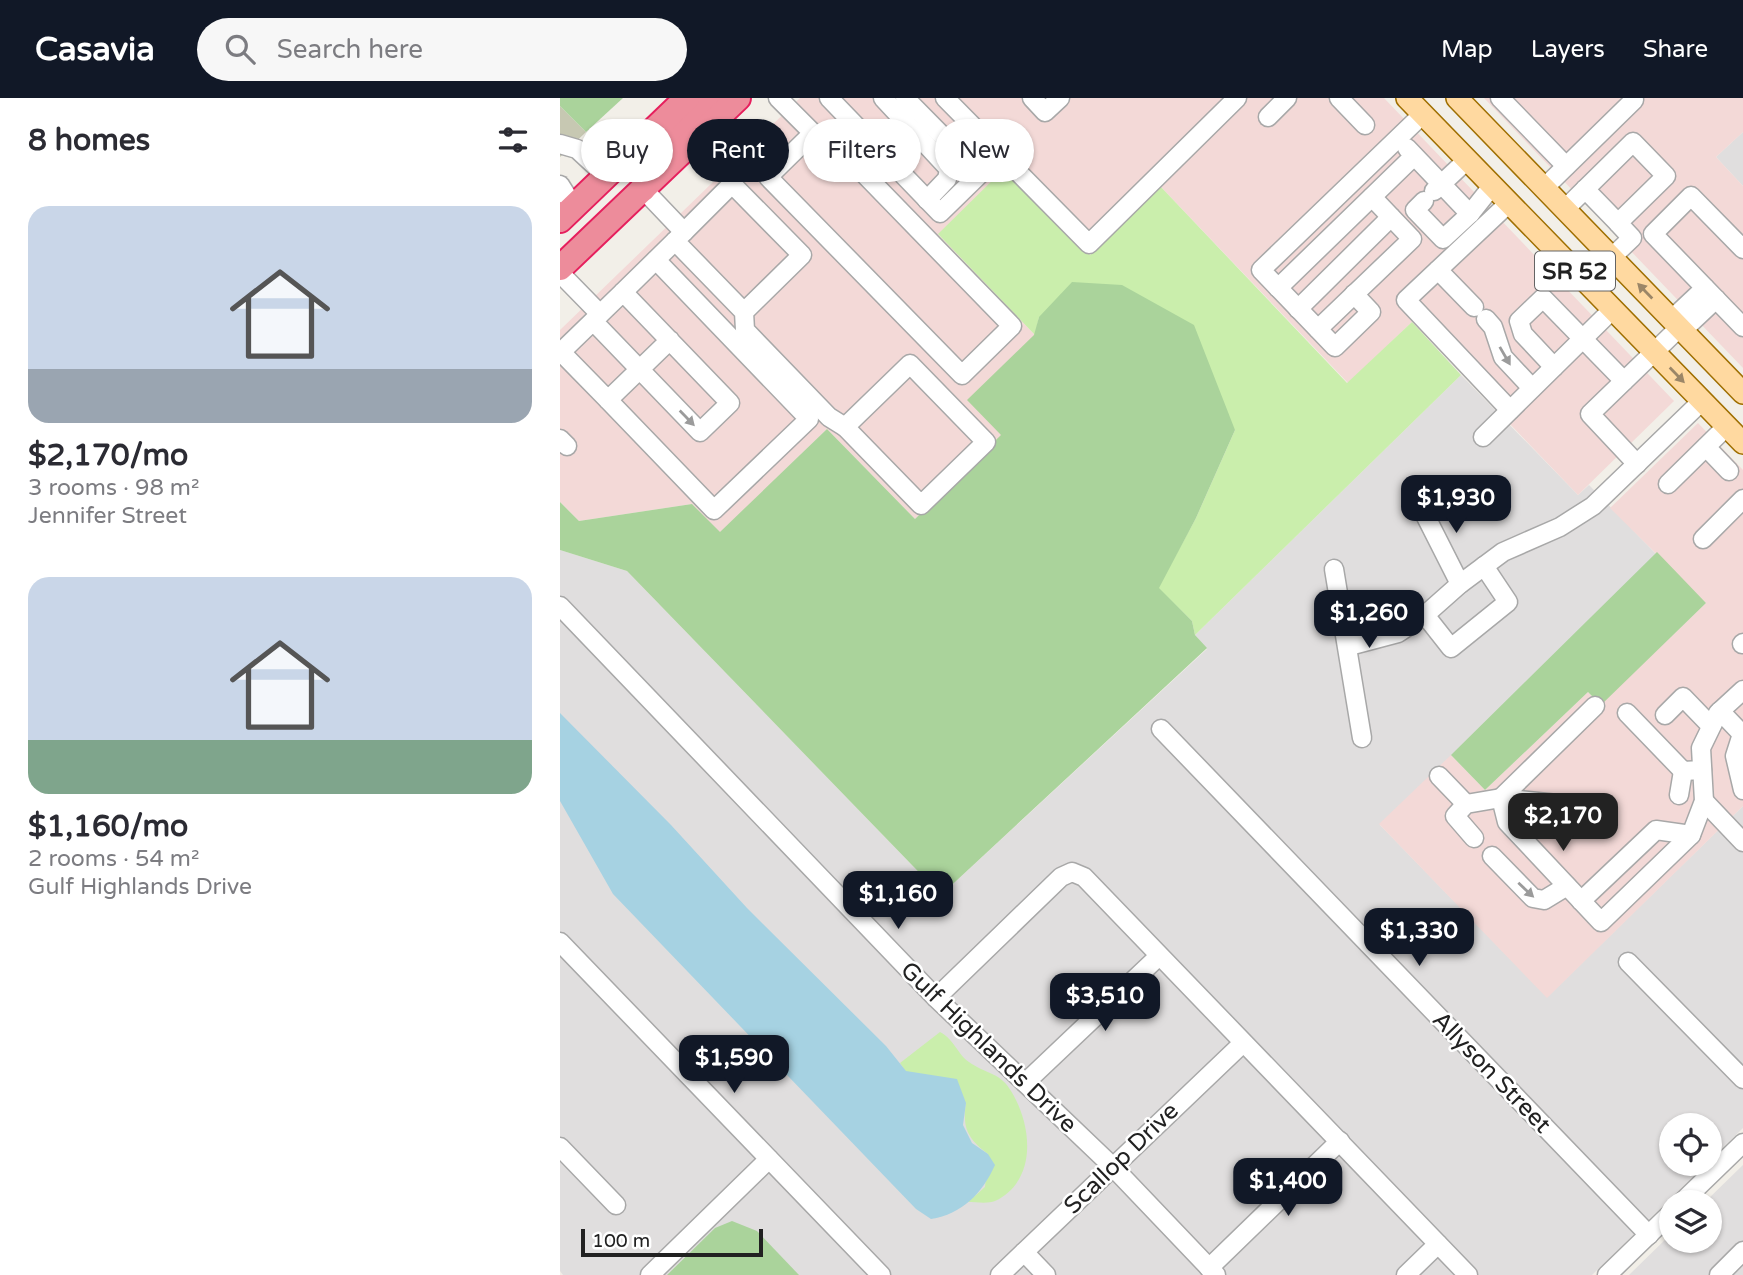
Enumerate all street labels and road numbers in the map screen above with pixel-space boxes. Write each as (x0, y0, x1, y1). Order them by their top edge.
road number: SR 52 (1535, 252, 1615, 290)
street label: Gulf Highlands Drive (894, 956, 1083, 1139)
street label: Allyson Street (1426, 1005, 1557, 1139)
street label: Scallop Drive (1058, 1096, 1185, 1220)

